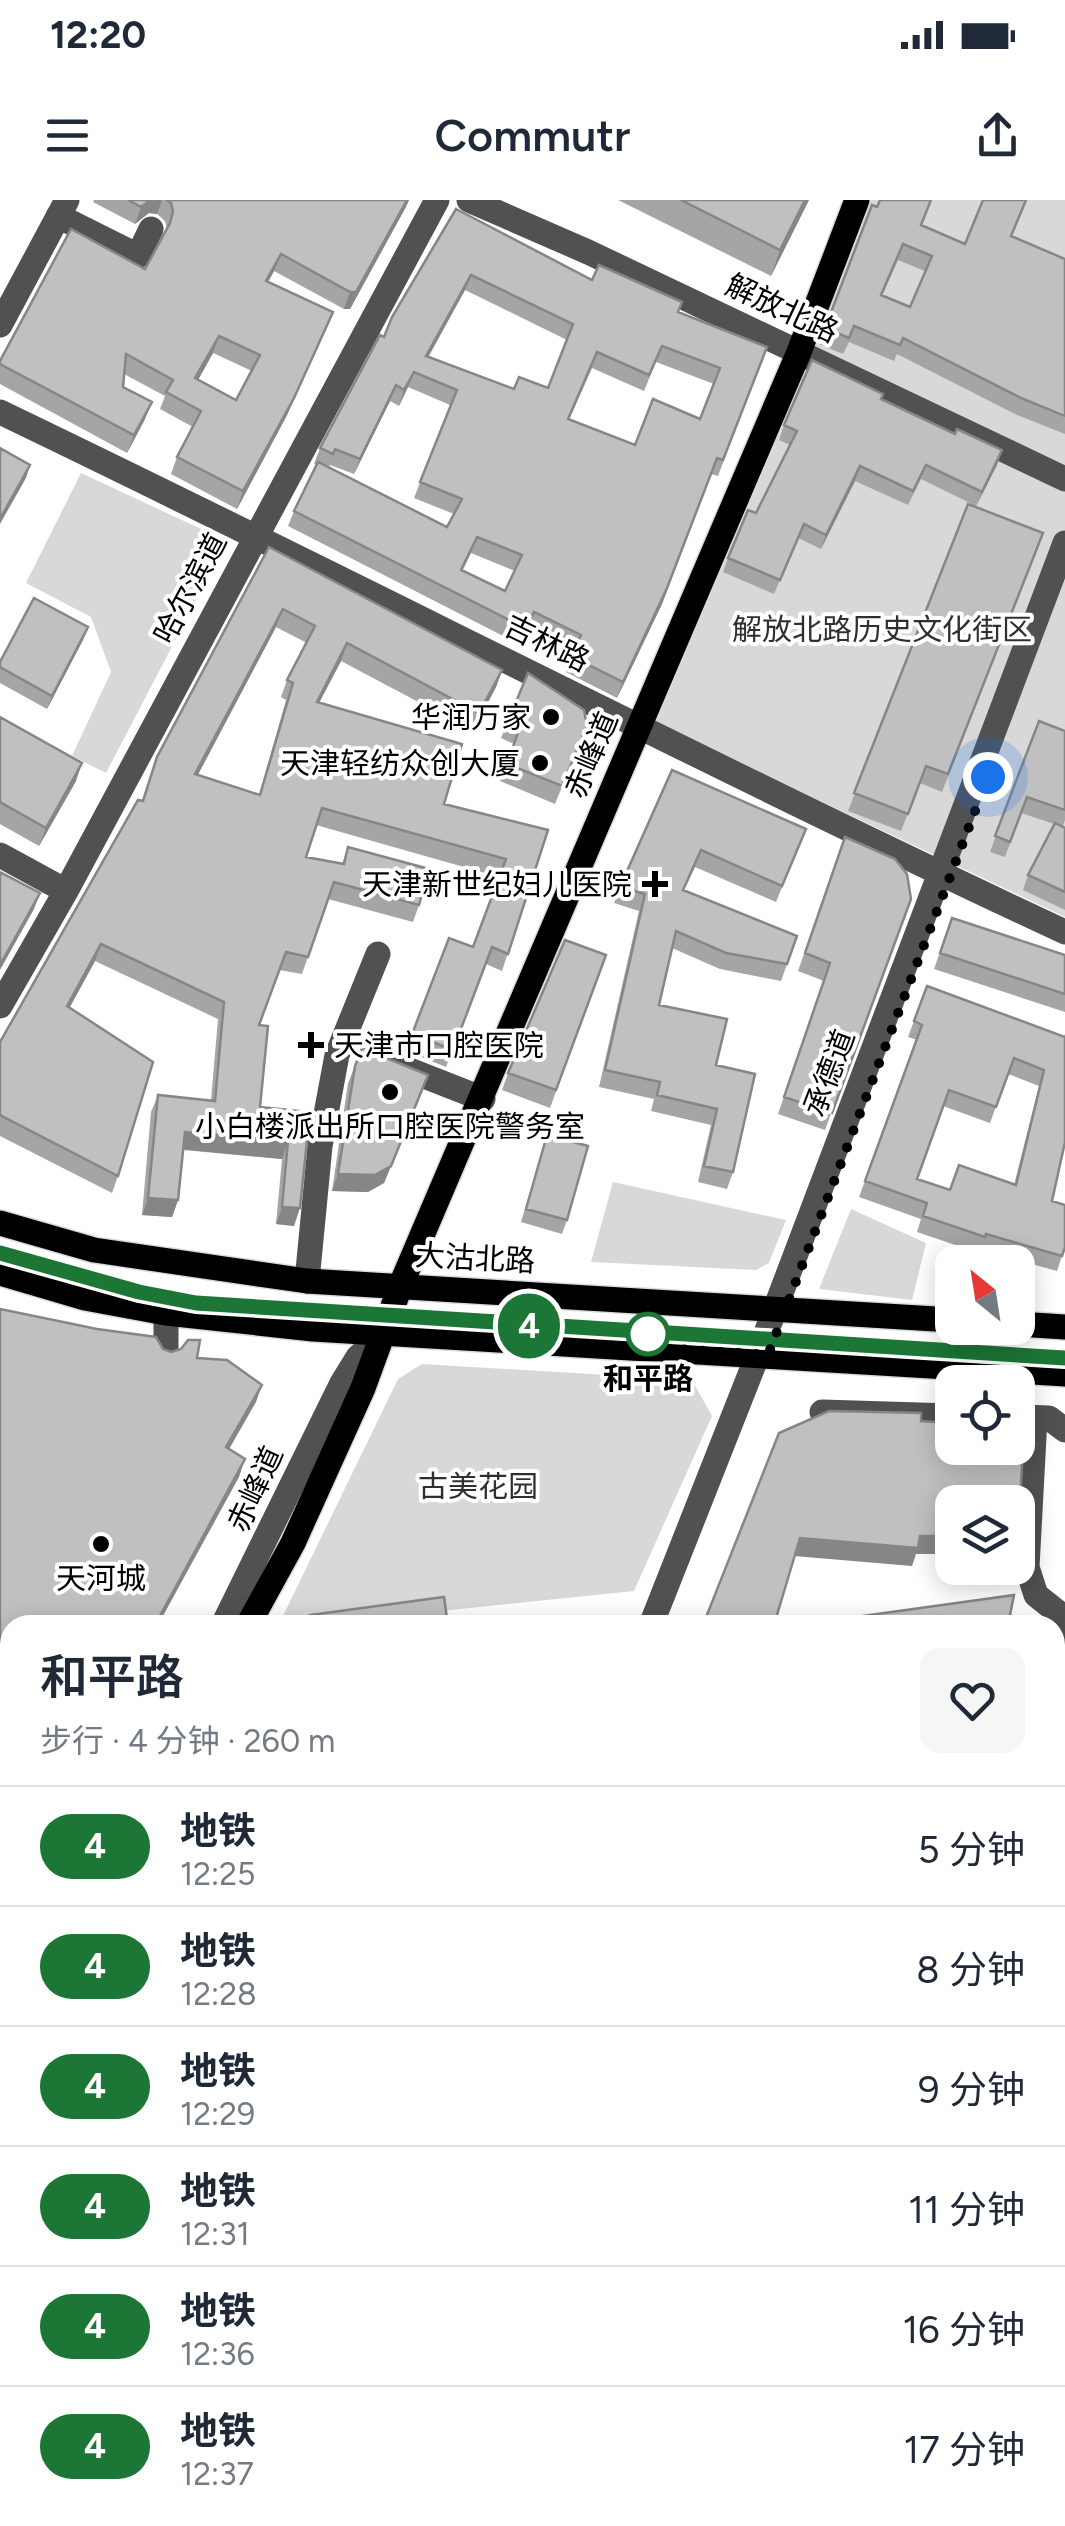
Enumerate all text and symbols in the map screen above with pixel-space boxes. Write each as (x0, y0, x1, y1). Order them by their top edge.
text: 12:20 (50, 12, 146, 58)
icon: menu (40, 108, 95, 163)
text: Commutr (435, 108, 630, 162)
icon: share (970, 108, 1025, 163)
street label: 解放北路 (720, 266, 844, 350)
street label: 哈尔滨道 (145, 526, 235, 650)
street label: 吉林路 (498, 607, 596, 679)
park label: 解放北路历史文化街区 (732, 611, 1032, 648)
place label: 华润万家 (411, 699, 531, 736)
marker: 华润万家 (540, 706, 562, 728)
street label: 赤峰道 (556, 706, 626, 804)
place label: 天津轻纺众创大厦 (280, 745, 520, 782)
marker: 天津轻纺众创大厦 (529, 752, 551, 774)
your location (963, 752, 1013, 802)
place label: 天津新世纪妇儿医院 (362, 866, 632, 903)
marker: 天津新世纪妇儿医院 (642, 871, 668, 897)
street label: 承德道 (796, 1024, 862, 1122)
place label: 天津市口腔医院 (334, 1027, 544, 1064)
marker: 天津市口腔医院 (298, 1032, 324, 1058)
marker: 小白楼派出所口腔医院警务室 (379, 1081, 401, 1103)
place label: 小白楼派出所口腔医院警务室 (195, 1108, 585, 1145)
street label: 大沽北路 (414, 1236, 536, 1280)
north arrow (935, 1245, 1035, 1345)
map controls (935, 1245, 1035, 1585)
line badge: 4 (496, 1294, 562, 1358)
text: 4 (518, 1305, 540, 1347)
marker: 和平路 (627, 1313, 669, 1355)
place label: 和平路 (603, 1360, 693, 1397)
button: locate (935, 1365, 1035, 1465)
street label: 赤峰道 (219, 1440, 291, 1538)
park label: 古美花园 (418, 1468, 538, 1505)
button: layers (935, 1485, 1035, 1585)
marker: 天河城 (90, 1533, 112, 1555)
place label: 天河城 (56, 1560, 146, 1597)
text: 和平路 (40, 1648, 184, 1706)
button: heart (920, 1648, 1025, 1753)
text: 步行 · 4 分钟 · 260 m (40, 1722, 335, 1760)
text: 地铁 (180, 1808, 256, 1854)
text: 4 (84, 1825, 106, 1867)
text: 5 分钟 (918, 1827, 1025, 1873)
text: 12:25 (180, 1855, 256, 1893)
text: 地铁 (180, 1928, 256, 1974)
text: 4 (84, 1945, 106, 1987)
text: 8 分钟 (916, 1947, 1025, 1993)
text: 12:28 (180, 1975, 257, 2013)
text: 地铁 (180, 2048, 256, 2094)
text: 4 (84, 2065, 106, 2107)
text: 9 分钟 (918, 2067, 1025, 2113)
text: 12:29 (180, 2095, 255, 2133)
text: 地铁 (180, 2168, 256, 2214)
text: 4 (84, 2185, 106, 2227)
text: 11 分钟 (908, 2187, 1025, 2233)
text: 12:31 (180, 2215, 250, 2253)
text: 地铁 (180, 2288, 256, 2334)
text: 4 (84, 2305, 106, 2347)
text: 16 分钟 (902, 2307, 1025, 2353)
text: 12:36 (180, 2335, 255, 2373)
text: 地铁 (180, 2408, 256, 2454)
text: 4 (84, 2425, 106, 2467)
text: 17 分钟 (904, 2427, 1025, 2473)
text: 12:37 (180, 2455, 254, 2493)

